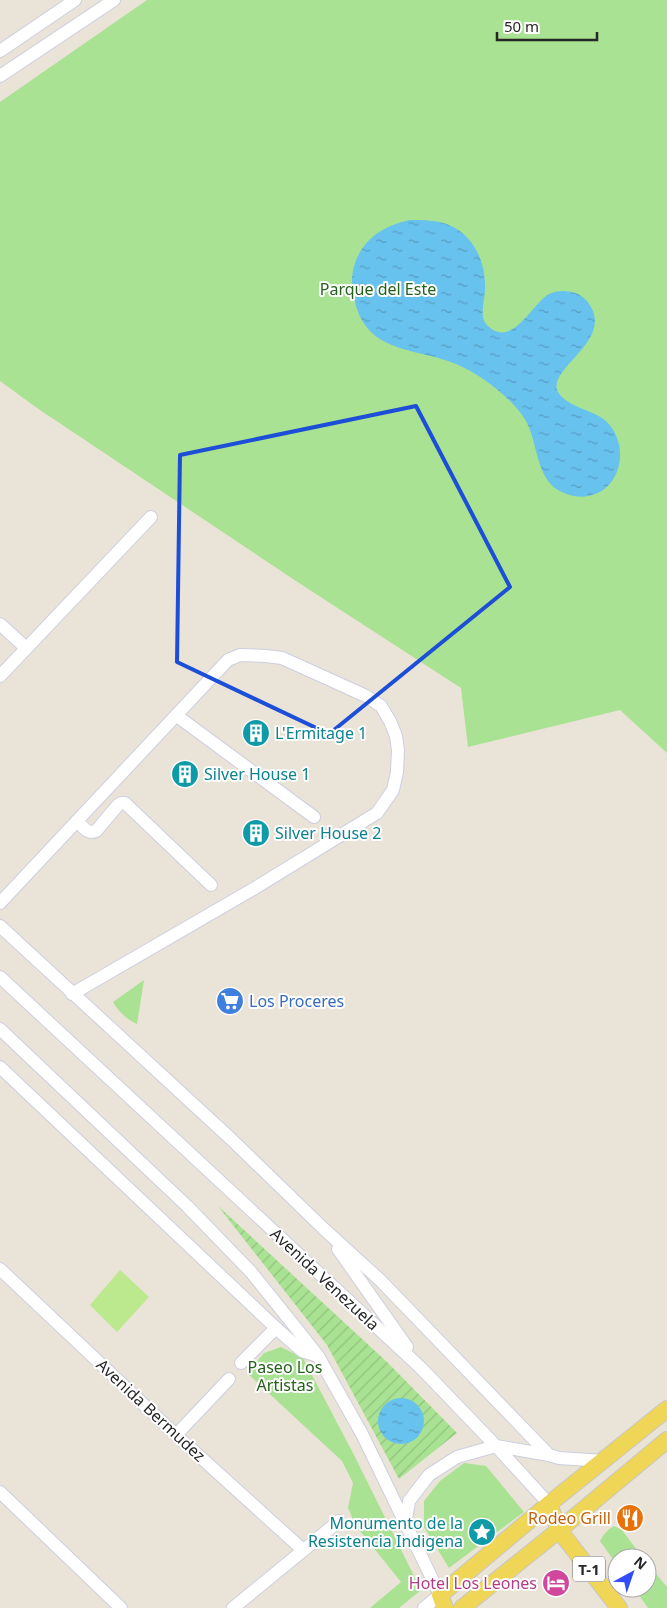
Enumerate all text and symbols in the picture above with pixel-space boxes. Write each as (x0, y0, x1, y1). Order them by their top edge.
scale bar (497, 10, 597, 42)
text: 50 m (504, 16, 539, 36)
park label: Parque del Este (320, 278, 436, 300)
building icon: L'Ermitage 1 (241, 718, 271, 748)
place label: L'Ermitage 1 (275, 722, 367, 744)
building icon: Silver House 1 (170, 759, 200, 789)
place label: Silver House 1 (204, 763, 310, 785)
building icon: Silver House 2 (241, 818, 271, 848)
place label: Silver House 2 (275, 822, 381, 844)
supermarket icon: Los Proceres (215, 986, 245, 1016)
place label: Los Proceres (249, 990, 344, 1012)
street label: Avenida Venezuela (266, 1223, 384, 1335)
street label: Avenida Bermudez (92, 1354, 210, 1466)
park label: Paseo Los Artistas (248, 1356, 322, 1396)
restaurant icon: Rodeo Grill (615, 1503, 645, 1533)
place label: Rodeo Grill (528, 1507, 611, 1529)
place label: Monumento de la Resistencia Indigena (308, 1512, 463, 1552)
place icon: Monumento de la Resistencia Indigena (467, 1517, 497, 1547)
north arrow (607, 1548, 657, 1598)
text: N (630, 1552, 651, 1574)
road number: T-1 (573, 1556, 605, 1582)
hotel icon: Hotel Los Leones (541, 1568, 571, 1598)
place label: Hotel Los Leones (409, 1572, 537, 1594)

